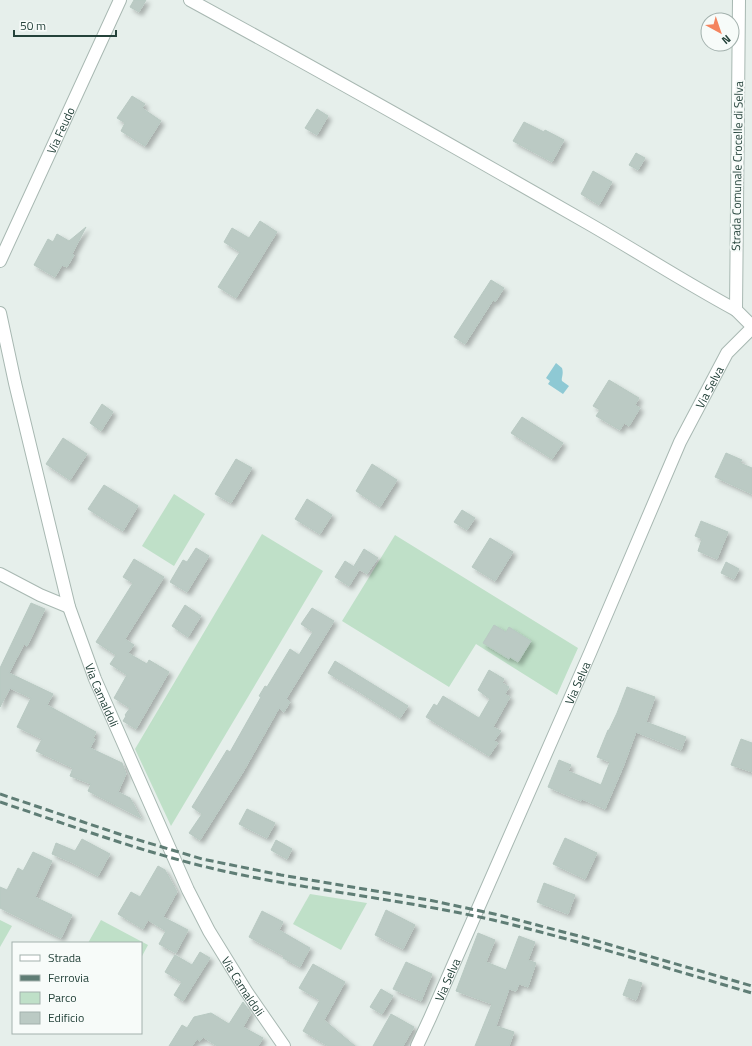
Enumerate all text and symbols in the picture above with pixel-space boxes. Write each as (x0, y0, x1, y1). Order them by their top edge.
scale bar (14, 12, 116, 38)
north arrow (700, 12, 740, 52)
text: 50 m (20, 16, 46, 35)
text: N (718, 31, 734, 48)
street label: Strada Comunale Crocelle di Selva (726, 81, 748, 251)
street label: Via Feudo (41, 104, 79, 157)
street label: Via Selva (690, 363, 728, 411)
street label: Via Selva (559, 658, 595, 707)
street label: Via Camaldoli (80, 660, 124, 730)
legend (12, 942, 142, 1034)
text: Strada (48, 948, 81, 967)
street label: Via Camaldoli (217, 952, 270, 1020)
street label: Via Selva (429, 955, 465, 1004)
text: Ferrovia (48, 968, 89, 987)
text: Parco (48, 988, 77, 1007)
text: Edificio (48, 1008, 84, 1027)

